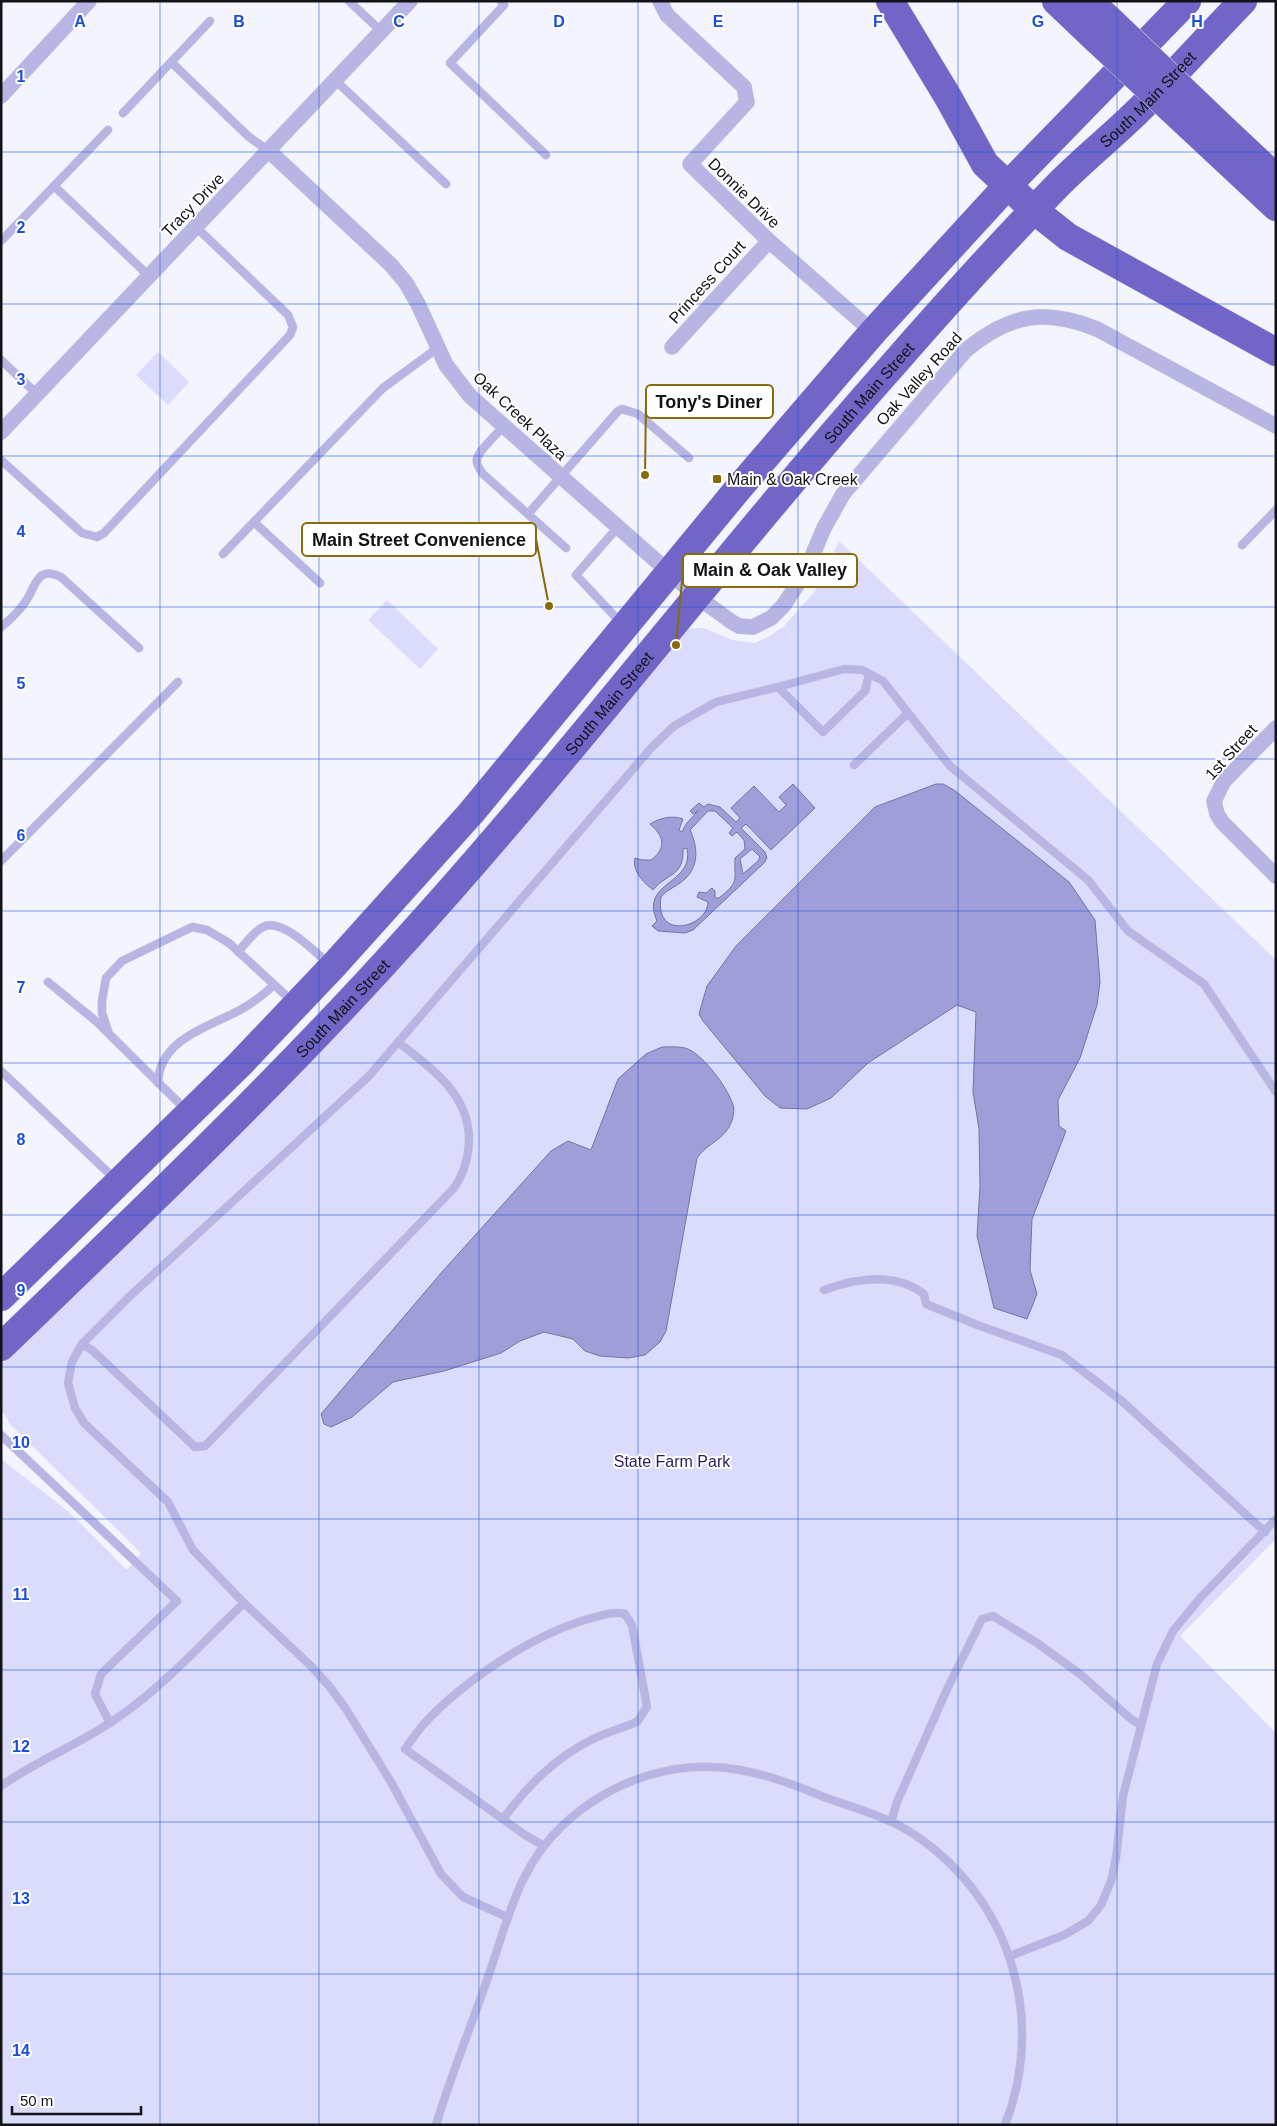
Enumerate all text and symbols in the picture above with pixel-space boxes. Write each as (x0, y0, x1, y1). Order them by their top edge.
text: A (74, 13, 86, 30)
text: B (233, 13, 245, 30)
text: C (393, 13, 405, 30)
text: D (553, 13, 565, 30)
text: E (713, 13, 724, 30)
text: F (873, 13, 883, 30)
text: G (1032, 13, 1044, 30)
text: H (1191, 13, 1203, 30)
street label: South Main Street (1096, 48, 1199, 151)
text: 1 (17, 68, 26, 85)
street label: Donnie Drive (705, 155, 783, 231)
street label: Tracy Drive (159, 170, 227, 240)
text: 2 (17, 219, 26, 236)
street label: Princess Court (666, 237, 749, 327)
street label: Oak Valley Road (873, 329, 965, 429)
street label: South Main Street (820, 339, 918, 447)
street label: Oak Creek Plaza (470, 369, 570, 464)
text: 3 (17, 371, 26, 388)
callout: Tony's Diner (646, 385, 773, 418)
text: Tony's Diner (656, 392, 762, 412)
place label: Main & Oak Creek (727, 471, 859, 488)
marker: Main & Oak Creek (711, 473, 723, 485)
text: 4 (17, 523, 26, 540)
callout: Main Street Convenience (302, 523, 536, 556)
text: Main Street Convenience (312, 530, 526, 550)
callout: Main & Oak Valley (683, 554, 857, 587)
text: Main & Oak Valley (693, 560, 847, 580)
street label: South Main Street (561, 648, 656, 758)
text: 5 (17, 675, 26, 692)
street label: 1st Street (1202, 720, 1261, 783)
text: 6 (17, 827, 26, 844)
street label: South Main Street (292, 955, 393, 1061)
text: 7 (17, 979, 26, 996)
text: 8 (17, 1131, 26, 1148)
text: 9 (17, 1282, 26, 1299)
text: 10 (12, 1434, 30, 1451)
park label: State Farm Park (614, 1453, 731, 1470)
text: 11 (13, 1586, 30, 1603)
text: 12 (12, 1738, 30, 1755)
text: 13 (12, 1890, 30, 1907)
text: 14 (12, 2042, 30, 2059)
scale bar (12, 2084, 141, 2116)
text: 50 m (20, 2092, 53, 2109)

